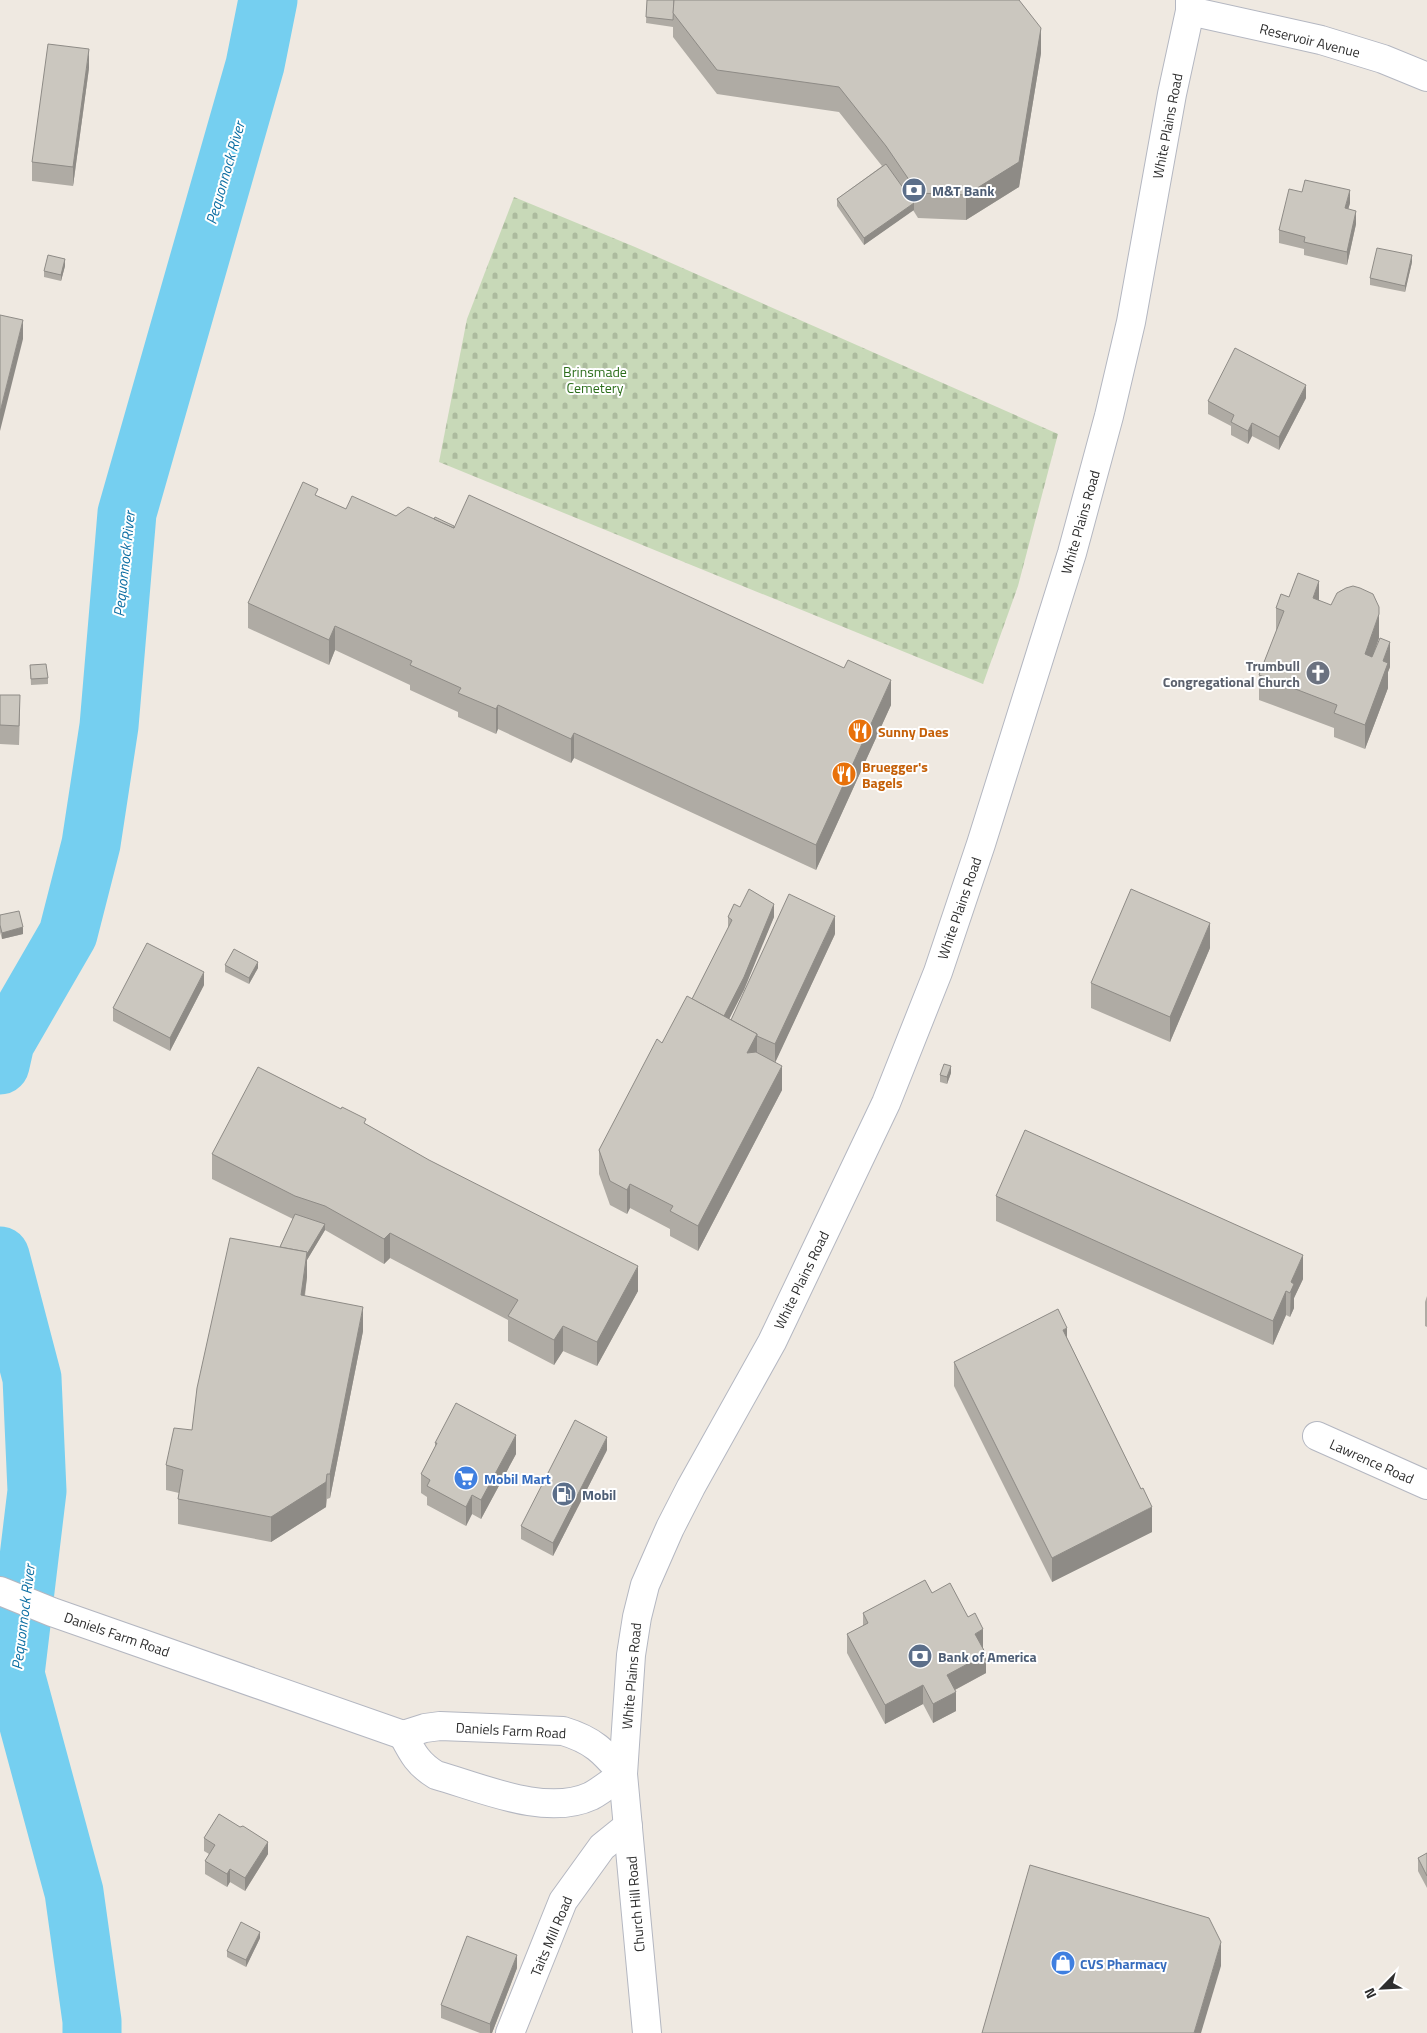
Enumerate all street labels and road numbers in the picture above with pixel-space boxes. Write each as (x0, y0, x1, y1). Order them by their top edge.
street label: Reservoir Avenue (1258, 17, 1362, 63)
street label: White Plains Road (1146, 71, 1188, 181)
street label: White Plains Road (1055, 468, 1105, 576)
street label: White Plains Road (932, 854, 986, 962)
street label: White Plains Road (768, 1227, 834, 1333)
street label: Lawrence Road (1327, 1433, 1417, 1489)
street label: Daniels Farm Road (61, 1606, 173, 1662)
street label: White Plains Road (616, 1622, 646, 1730)
street label: Daniels Farm Road (455, 1717, 567, 1743)
street label: Church Hill Road (620, 1855, 650, 1953)
street label: Taits Mill Road (525, 1893, 577, 1979)

